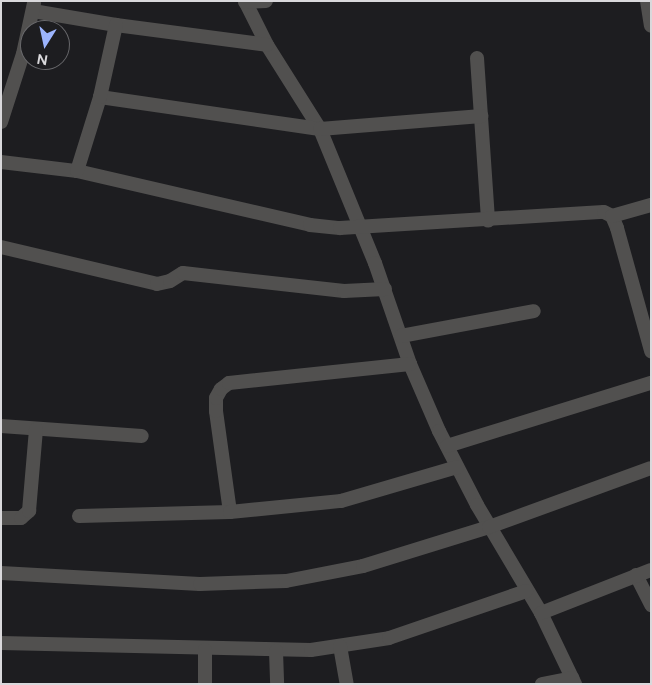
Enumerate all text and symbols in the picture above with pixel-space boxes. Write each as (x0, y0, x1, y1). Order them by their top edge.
north arrow (20, 20, 70, 70)
text: N (36, 50, 49, 69)

